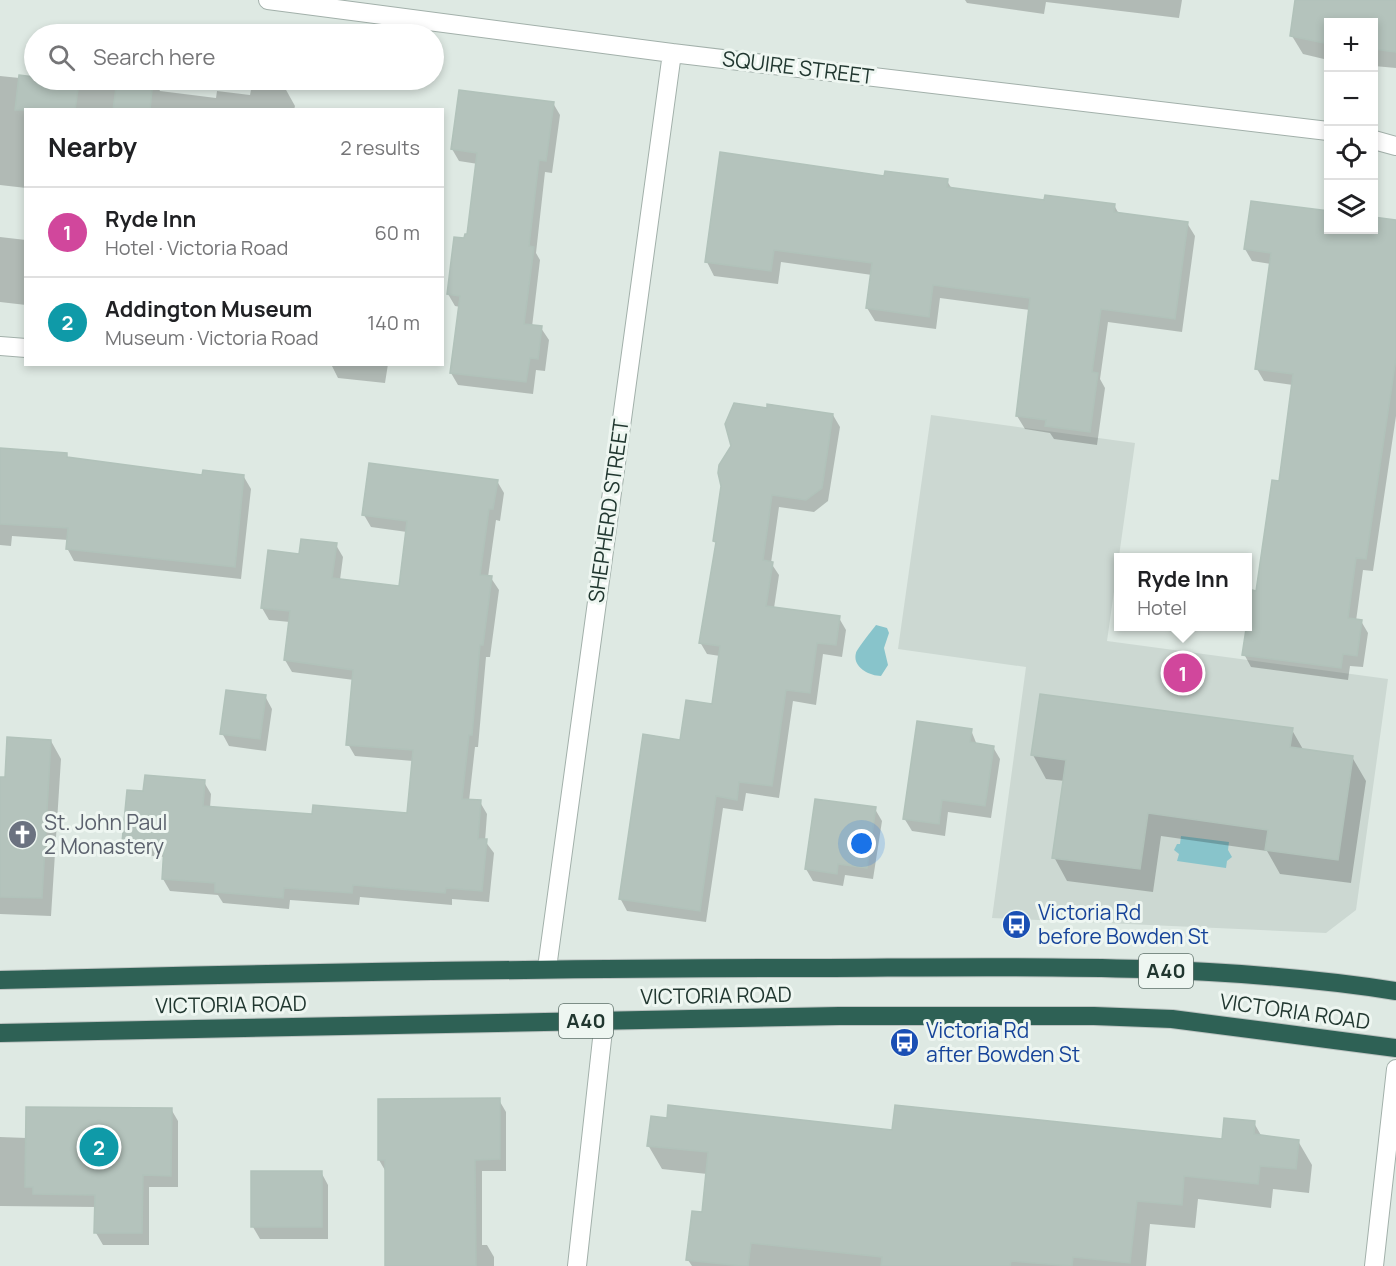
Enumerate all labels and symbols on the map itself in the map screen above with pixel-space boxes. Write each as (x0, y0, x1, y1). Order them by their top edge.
street label: SQUIRE STREET (721, 44, 876, 90)
street label: SHEPHERD STREET (581, 417, 635, 604)
pin: 1 (1164, 650, 1202, 696)
place label: St. John Paul 2 Monastery (44, 808, 167, 860)
church icon: St. John Paul 2 Monastery (7, 819, 39, 851)
your location (847, 829, 876, 858)
place label: Victoria Rd before Bowden St (1038, 898, 1209, 950)
bus stop icon: Victoria Rd before Bowden St (1001, 909, 1033, 941)
road number: A40 (1139, 954, 1193, 988)
street label: VICTORIA ROAD (640, 980, 792, 1010)
street label: VICTORIA ROAD (1218, 987, 1372, 1035)
street label: VICTORIA ROAD (155, 989, 307, 1019)
road number: A40 (559, 1004, 613, 1038)
place label: Victoria Rd after Bowden St (926, 1016, 1080, 1068)
bus stop icon: Victoria Rd after Bowden St (889, 1027, 921, 1059)
pin: 2 (80, 1124, 118, 1170)

